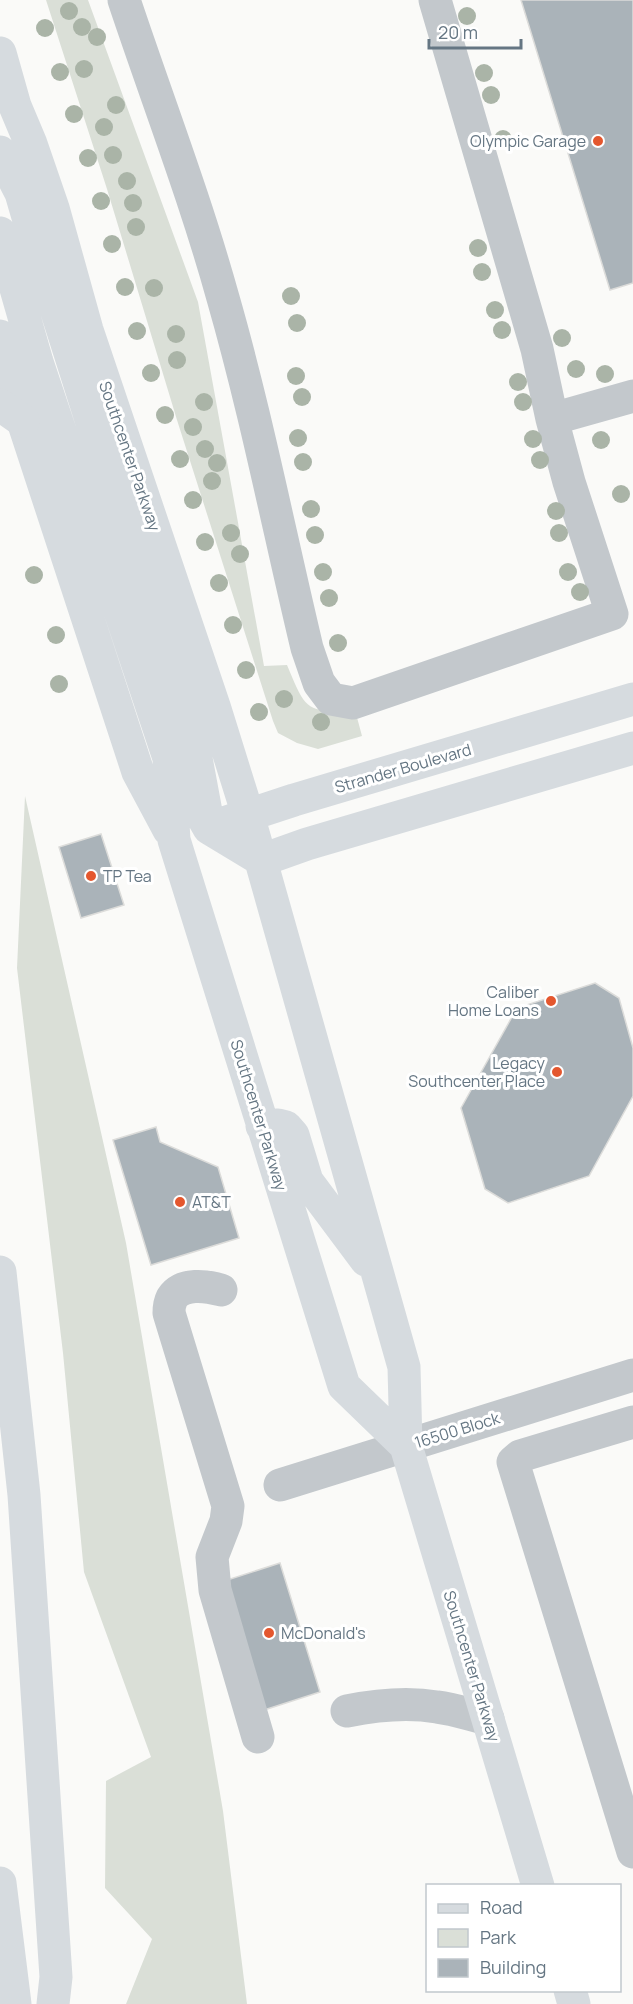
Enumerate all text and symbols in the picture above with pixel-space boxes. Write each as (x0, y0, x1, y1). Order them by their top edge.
scale bar (429, 12, 520, 50)
text: 20 m (438, 20, 478, 44)
place label: Olympic Garage (470, 130, 586, 152)
marker: Olympic Garage (591, 134, 605, 148)
street label: Southcenter Parkway (94, 378, 166, 534)
street label: Strander Boulevard (332, 738, 474, 798)
place label: TP Tea (103, 865, 152, 887)
marker: TP Tea (84, 869, 98, 883)
place label: Caliber Home Loans (448, 981, 539, 1021)
marker: Caliber Home Loans (544, 994, 558, 1008)
street label: Southcenter Parkway (226, 1037, 293, 1194)
place label: Legacy Southcenter Place (408, 1052, 546, 1092)
marker: Legacy Southcenter Place (550, 1065, 564, 1079)
place label: AT&T (192, 1191, 231, 1213)
marker: AT&T (173, 1195, 187, 1209)
street label: 16500 Block (412, 1406, 503, 1453)
street label: Southcenter Parkway (439, 1588, 506, 1745)
place label: McDonald's (281, 1622, 366, 1644)
marker: McDonald's (262, 1626, 276, 1640)
legend (426, 1884, 621, 1992)
text: Road (480, 1895, 523, 1919)
text: Park (480, 1925, 517, 1949)
text: Building (480, 1955, 546, 1979)

